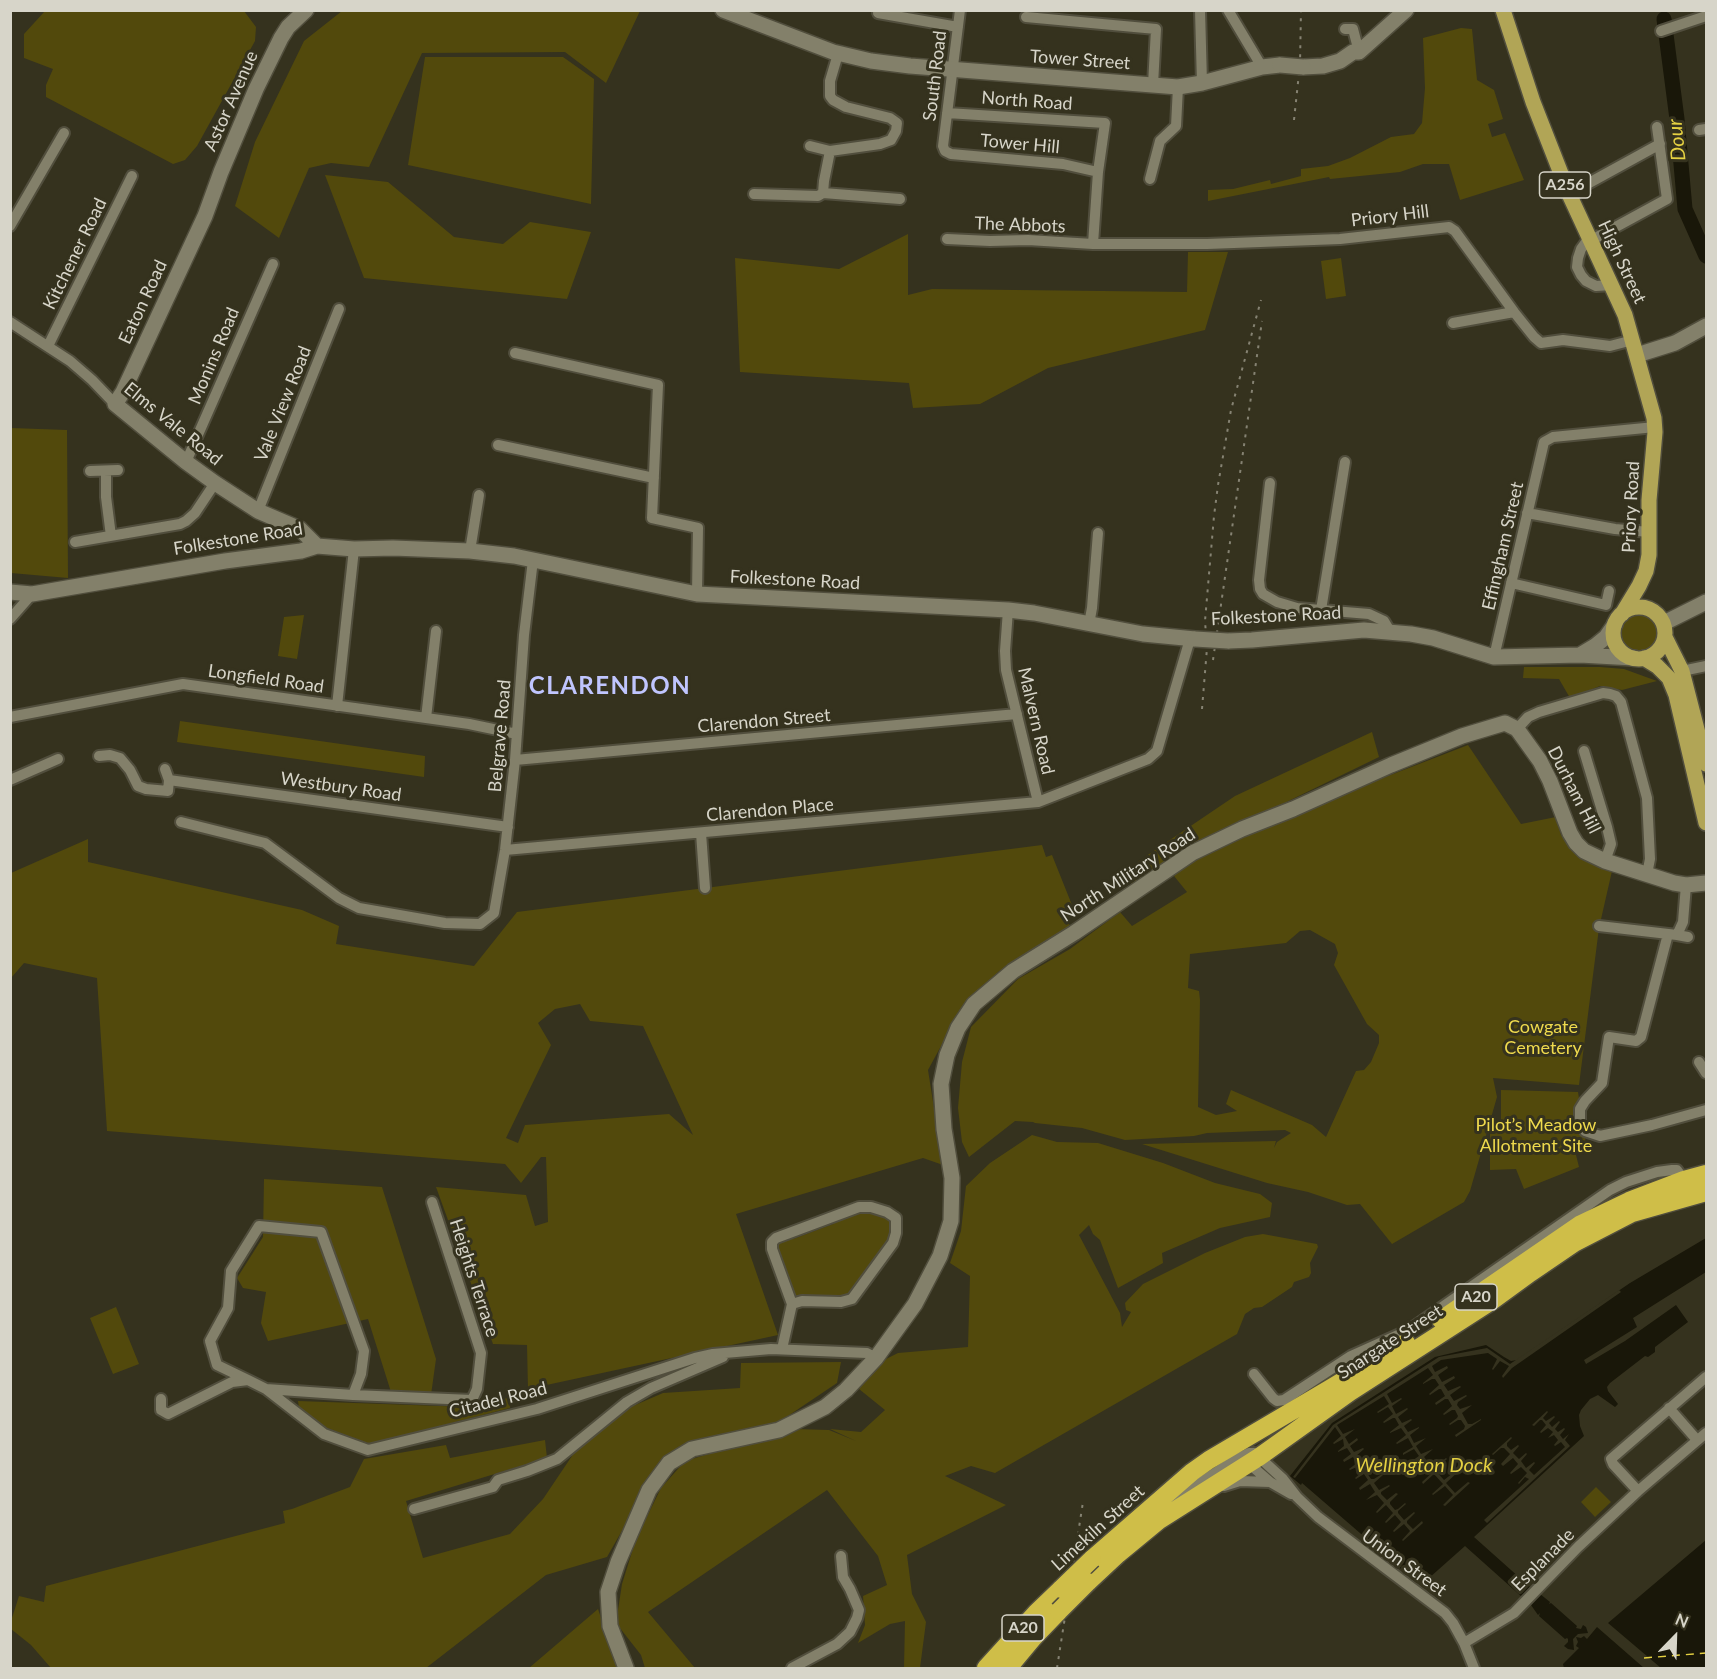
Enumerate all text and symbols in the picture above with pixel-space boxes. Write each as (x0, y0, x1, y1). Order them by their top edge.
street label: South Road (919, 30, 951, 122)
street label: Tower Street (1029, 46, 1131, 74)
street label: Astor Avenue (199, 48, 263, 154)
street label: North Road (981, 87, 1073, 115)
water label: Dour (1663, 118, 1691, 162)
street label: Tower Hill (979, 130, 1061, 158)
road number: A256 (1540, 172, 1590, 198)
street label: Kitchener Road (39, 195, 111, 313)
street label: Priory Hill (1350, 200, 1430, 232)
street label: The Abbots (974, 213, 1066, 237)
street label: High Street (1593, 217, 1651, 307)
street label: Eaton Road (114, 257, 172, 347)
street label: Monins Road (184, 304, 244, 408)
street label: Vale View Road (250, 343, 316, 465)
street label: Elms Vale Road (120, 378, 226, 470)
street label: Priory Road (1618, 460, 1644, 554)
street label: Effingham Street (1478, 480, 1528, 612)
street label: Folkestone Road (172, 518, 304, 560)
street label: Folkestone Road (729, 566, 861, 594)
street label: Folkestone Road (1210, 602, 1342, 630)
street label: Longfield Road (207, 660, 325, 698)
street label: Malvern Road (1013, 665, 1059, 777)
district label: CLARENDON (529, 672, 691, 700)
street label: Belgrave Road (484, 679, 516, 793)
street label: Clarendon Street (697, 704, 831, 738)
street label: Durham Hill (1543, 743, 1605, 837)
street label: Westbury Road (279, 768, 403, 806)
street label: Clarendon Place (705, 794, 835, 826)
street label: North Military Road (1056, 823, 1200, 927)
park label: Cowgate Cemetery (1504, 1016, 1582, 1058)
park label: Pilot’s Meadow Allotment Site (1476, 1114, 1596, 1156)
street label: Heights Terrace (445, 1216, 503, 1340)
road number: A20 (1455, 1284, 1497, 1310)
street label: Snargate Street (1333, 1300, 1447, 1384)
street label: Citadel Road (447, 1377, 549, 1423)
water label: Wellington Dock (1355, 1454, 1493, 1478)
street label: Limekiln Street (1047, 1481, 1149, 1575)
street label: Esplanade (1507, 1524, 1579, 1596)
street label: Union Street (1357, 1525, 1451, 1601)
north arrow (1645, 1607, 1705, 1667)
text: N (1673, 1609, 1692, 1631)
road number: A20 (1002, 1615, 1044, 1641)

